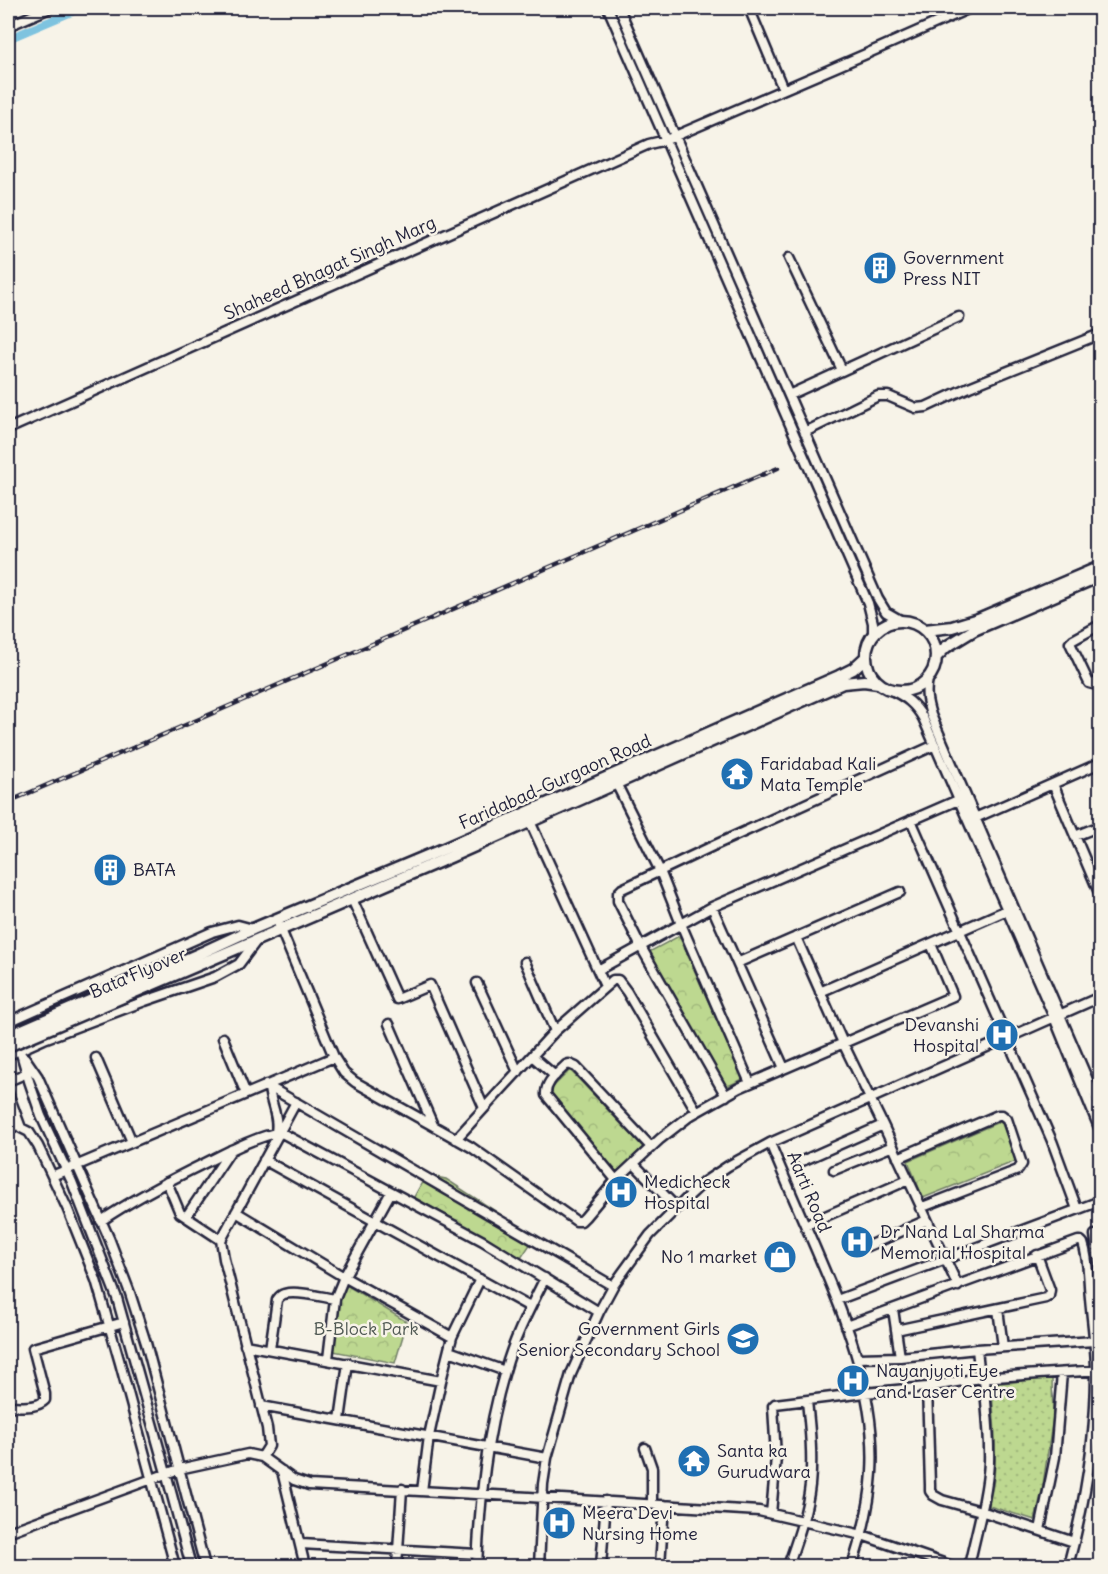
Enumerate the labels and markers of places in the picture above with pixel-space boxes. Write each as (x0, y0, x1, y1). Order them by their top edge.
place label: Government Press NIT (903, 246, 1004, 290)
building icon: Government Press NIT (862, 250, 898, 286)
place label: Faridabad Kali Mata Temple (760, 752, 876, 796)
temple icon: Faridabad Kali Mata Temple (719, 756, 755, 792)
building icon: BATA (92, 852, 128, 888)
place label: BATA (133, 858, 176, 881)
place label: Devanshi Hospital (905, 1013, 979, 1057)
hospital icon: Devanshi Hospital (984, 1017, 1020, 1053)
place label: Medicheck Hospital (644, 1170, 730, 1214)
hospital icon: Medicheck Hospital (603, 1174, 639, 1210)
place label: Dr Nand Lal Sharma Memorial Hospital (880, 1220, 1045, 1264)
hospital icon: Dr Nand Lal Sharma Memorial Hospital (839, 1224, 875, 1260)
shop icon: No 1 market (762, 1239, 798, 1275)
place label: No 1 market (661, 1245, 757, 1268)
place label: Government Girls Senior Secondary School (518, 1317, 720, 1361)
school or university icon: Government Girls Senior Secondary School (725, 1321, 761, 1357)
place label: Nayanjyoti Eye and Laser Centre (876, 1359, 1015, 1403)
hospital icon: Nayanjyoti Eye and Laser Centre (835, 1363, 871, 1399)
place label: Santa ka Gurudwara (717, 1439, 811, 1483)
temple icon: Santa ka Gurudwara (676, 1443, 712, 1479)
place label: Meera Devi Nursing Home (582, 1501, 698, 1545)
hospital icon: Meera Devi Nursing Home (541, 1505, 577, 1541)

